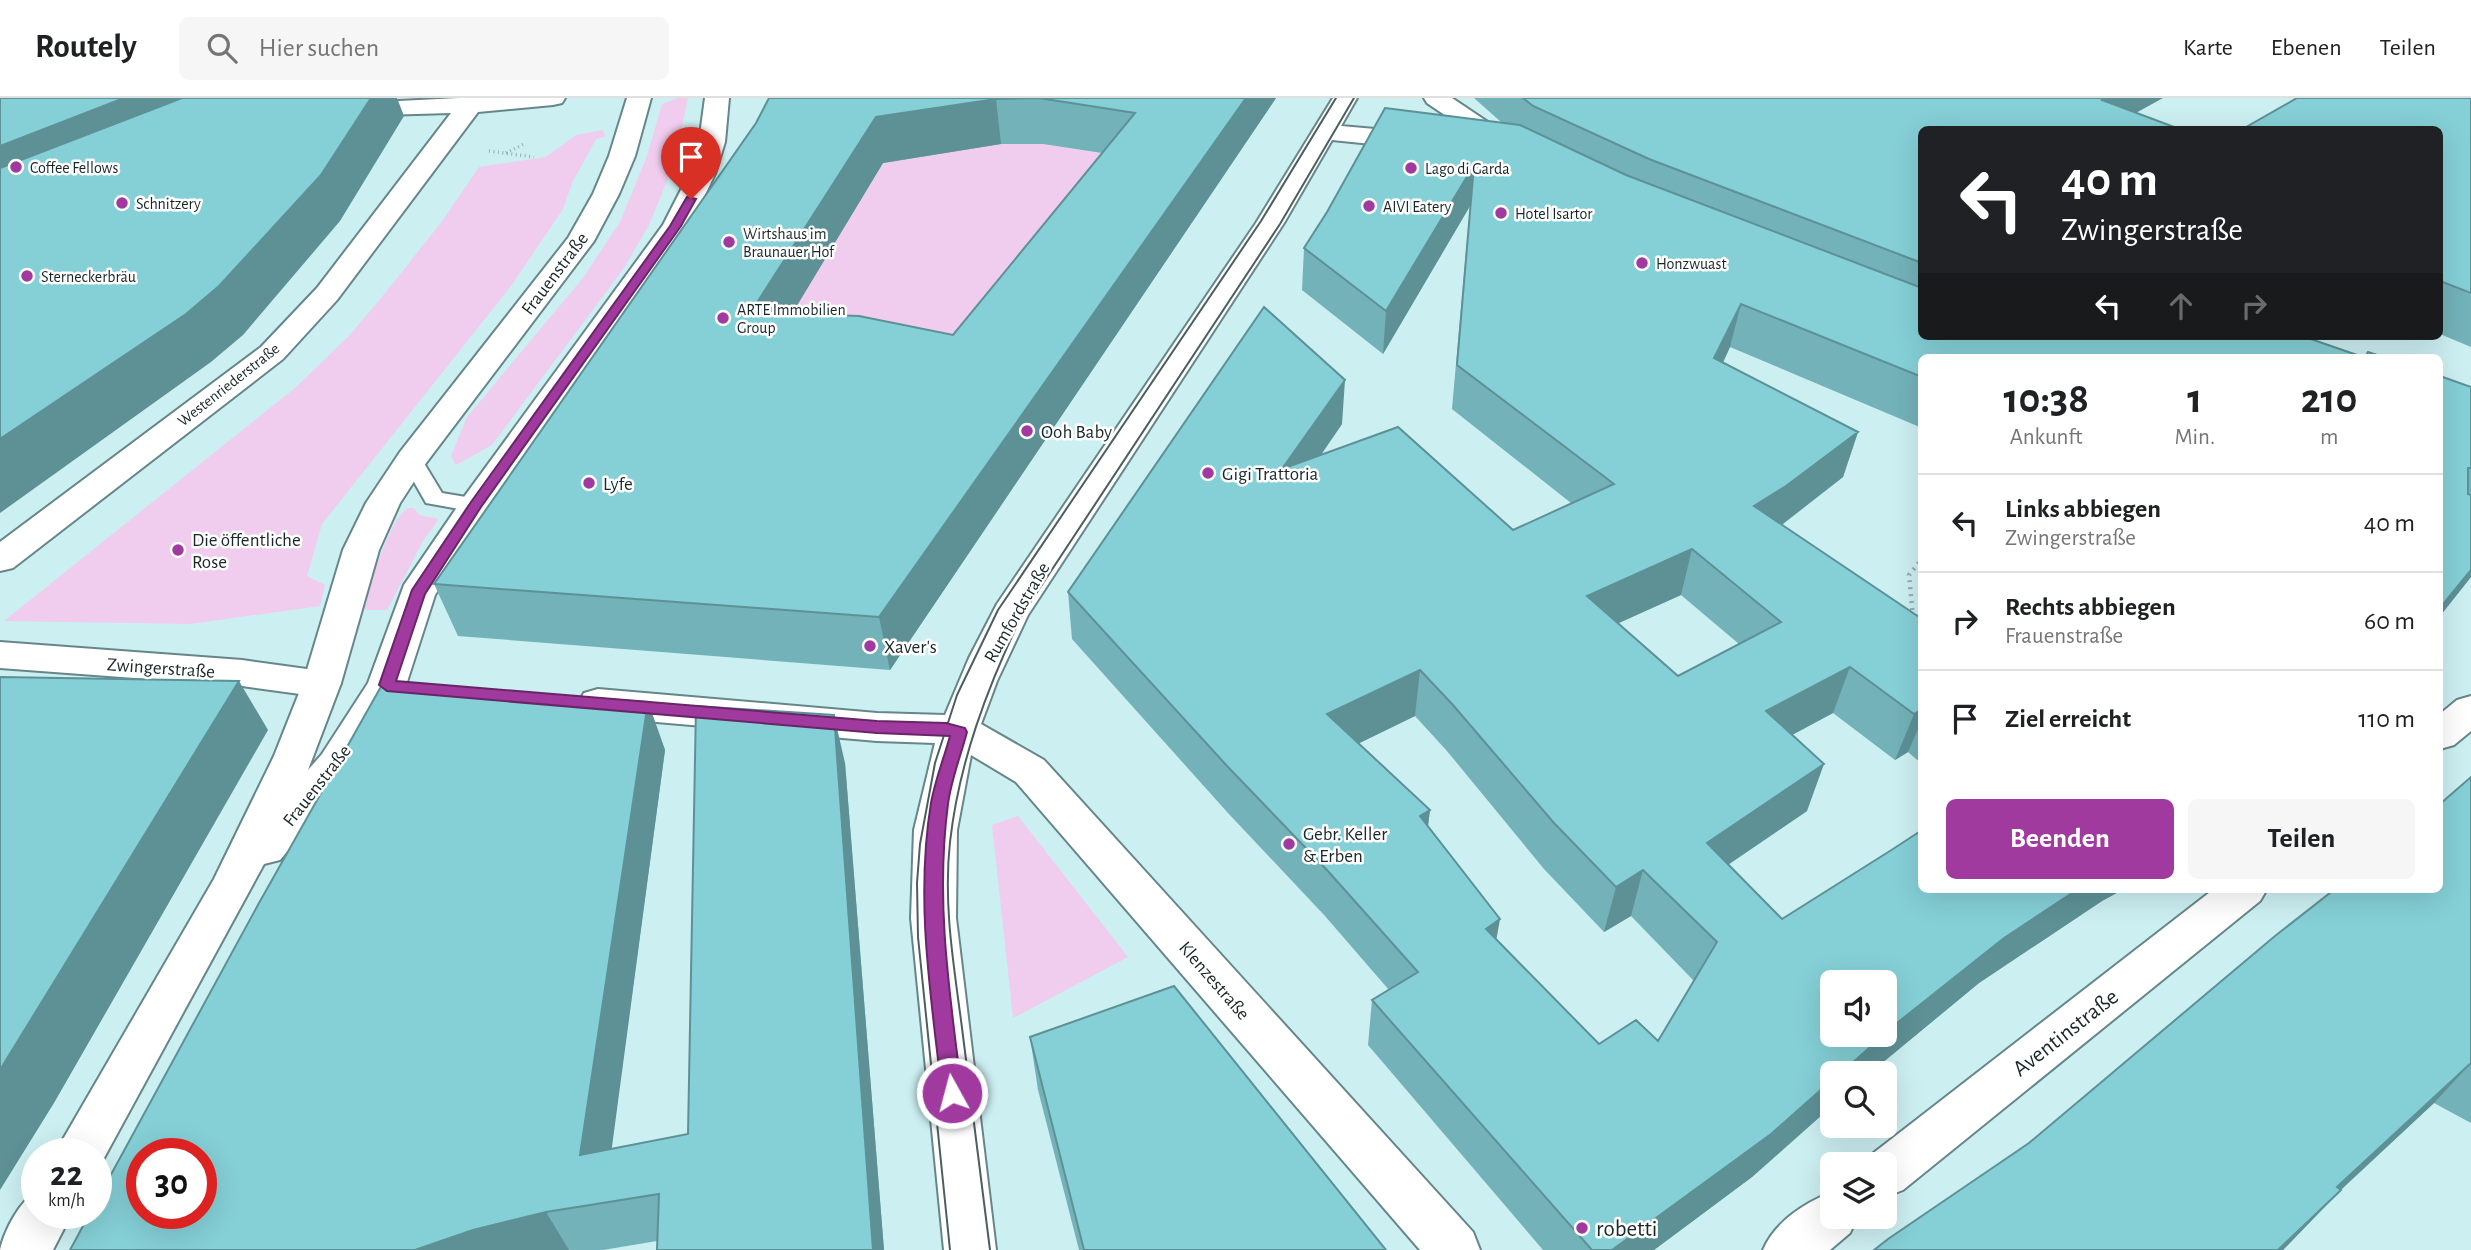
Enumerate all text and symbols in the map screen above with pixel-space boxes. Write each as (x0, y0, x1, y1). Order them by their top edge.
search box (179, 17, 669, 80)
icon: search (203, 29, 241, 67)
text: Routely (35, 31, 137, 64)
text: Hier suchen (259, 35, 379, 61)
text: Karte (2183, 36, 2233, 60)
text: Ebenen (2271, 36, 2342, 60)
text: Teilen (2380, 36, 2436, 60)
pin (661, 127, 721, 199)
icon: arrive (672, 138, 710, 176)
icon: left (1946, 154, 2037, 245)
text: 40 m (2061, 156, 2158, 205)
marker: Coffee Fellows (8, 159, 24, 175)
place label: Coffee Fellows (30, 160, 118, 176)
marker: Lago di Garda (1403, 160, 1419, 176)
place label: Lago di Garda (1425, 161, 1510, 177)
marker: Schnitzery (114, 195, 130, 211)
place label: Schnitzery (136, 196, 201, 213)
marker: AIVI Eatery (1361, 198, 1377, 214)
place label: AIVI Eatery (1383, 199, 1452, 216)
marker: Hotel Isartor (1493, 205, 1509, 221)
place label: Hotel Isartor (1515, 206, 1593, 222)
text: Zwingerstraße (2061, 214, 2243, 246)
place label: Wirtshaus im Braunauer Hof (743, 226, 835, 260)
street label: Frauenstraße (518, 229, 592, 319)
marker: Wirtshaus im Braunauer Hof (721, 234, 737, 250)
marker: Honzwuast (1634, 255, 1650, 271)
place label: Honzwuast (1656, 256, 1727, 272)
marker: Sterneckerbräu (19, 268, 35, 284)
place label: Sterneckerbräu (41, 269, 136, 285)
icon: left (2089, 287, 2127, 325)
icon: ahead (2162, 287, 2200, 325)
icon: right (2235, 287, 2273, 325)
place label: ARTE Immobilien Group (737, 302, 846, 336)
marker: ARTE Immobilien Group (715, 310, 731, 326)
street label: Westenriederstraße (175, 340, 282, 429)
text: 10:38 (2003, 378, 2089, 420)
text: 1 (2187, 378, 2202, 420)
text: 210 (2301, 378, 2358, 420)
marker: Ooh Baby (1019, 423, 1035, 439)
place label: Ooh Baby (1041, 423, 1112, 442)
text: Ankunft (2010, 426, 2083, 449)
text: Min. (2174, 426, 2215, 449)
text: m (2320, 426, 2338, 449)
marker: Gigi Trattoria (1200, 465, 1216, 481)
place label: Gigi Trattoria (1222, 465, 1319, 484)
marker: Lyfe (581, 475, 597, 491)
place label: Lyfe (603, 475, 633, 494)
text: Links abbiegen (2005, 496, 2161, 522)
icon: left (1946, 504, 1984, 542)
text: 40 m (2364, 510, 2415, 536)
text: Zwingerstraße (2005, 527, 2136, 550)
place label: Die öffentliche Rose (192, 531, 301, 572)
marker: Die öffentliche Rose (170, 542, 186, 558)
street label: Rumfordstraße (981, 559, 1054, 666)
text: Rechts abbiegen (2005, 594, 2176, 620)
icon: right (1946, 602, 1984, 640)
text: 60 m (2364, 608, 2415, 634)
text: Frauenstraße (2005, 625, 2123, 648)
marker: Xaver's (862, 638, 878, 654)
place label: Xaver's (884, 638, 937, 657)
street label: Zwingerstraße (106, 655, 215, 682)
icon: arrive (1946, 700, 1984, 738)
text: Ziel erreicht (2005, 706, 2131, 732)
text: 110 m (2358, 706, 2415, 732)
street label: Frauenstraße (280, 742, 355, 830)
button: Beenden (1946, 799, 2174, 879)
button: Teilen (2188, 799, 2415, 879)
place label: Gebr. Keller & Erben (1303, 825, 1387, 866)
marker: Gebr. Keller & Erben (1281, 836, 1297, 852)
street label: Klenzestraße (1175, 938, 1253, 1024)
map controls (1820, 970, 1897, 1229)
button: sound (1820, 970, 1897, 1047)
street label: Aventinstraße (2009, 985, 2123, 1081)
position arrow (915, 1056, 989, 1130)
button: search (1820, 1061, 1897, 1138)
speed limit sign: 30 (126, 1138, 217, 1229)
button: layers (1820, 1152, 1897, 1229)
text: 22 (50, 1157, 83, 1192)
text: km/h (48, 1192, 85, 1210)
place label: robetti (1596, 1218, 1657, 1241)
marker: robetti (1574, 1220, 1590, 1236)

